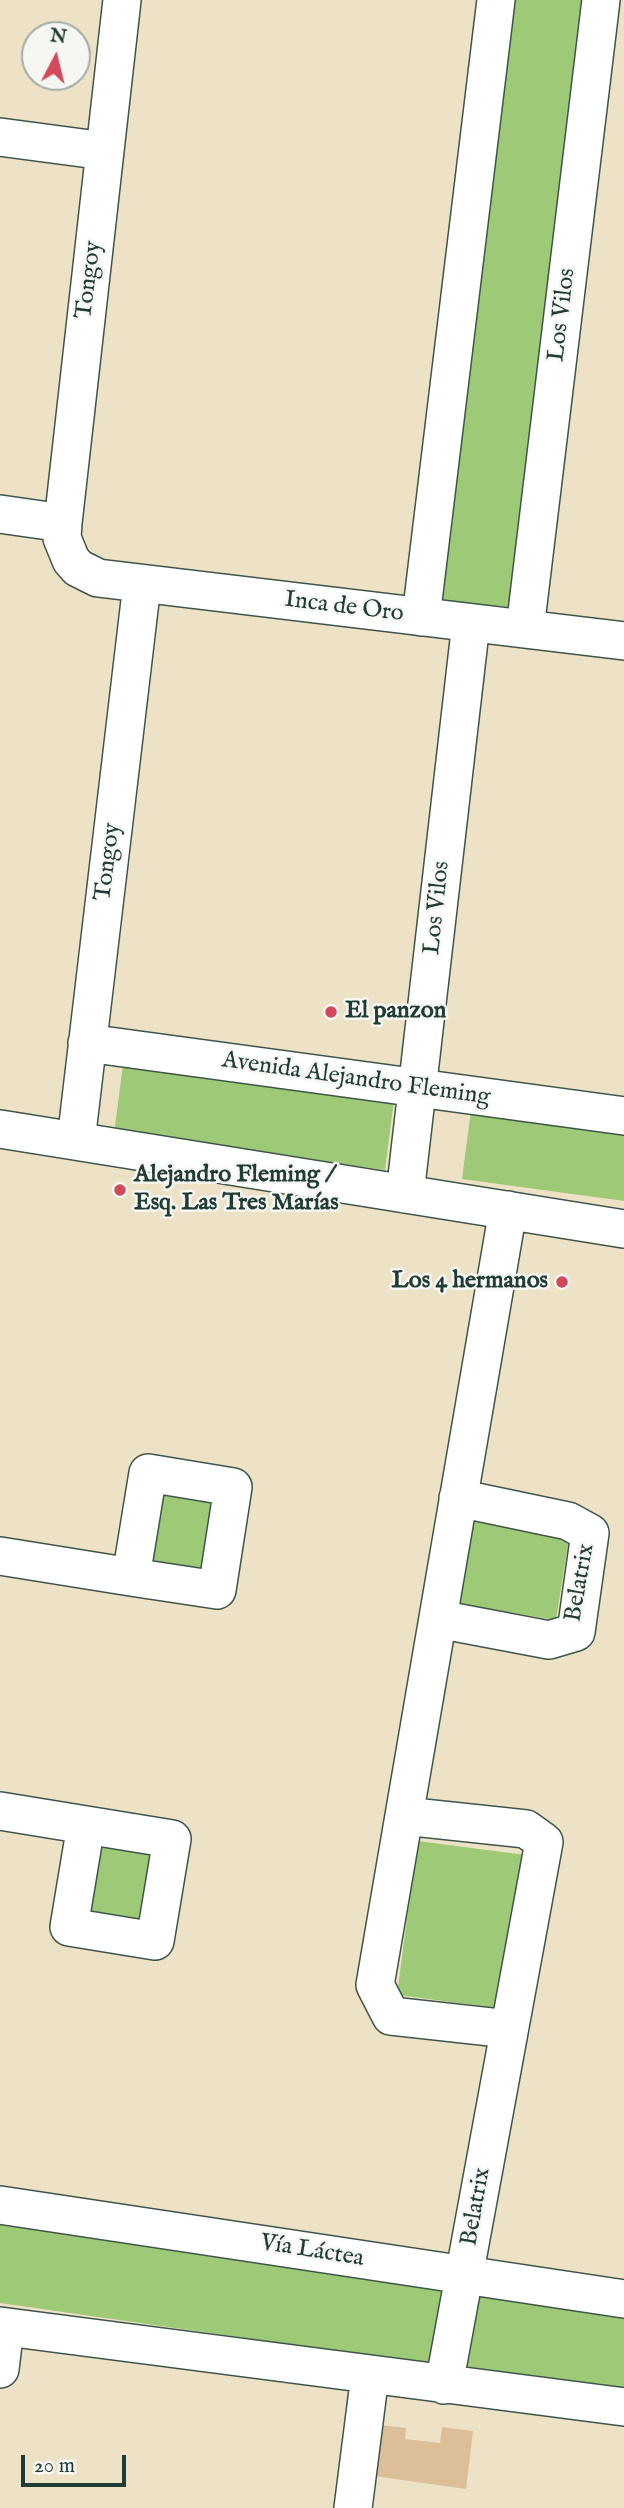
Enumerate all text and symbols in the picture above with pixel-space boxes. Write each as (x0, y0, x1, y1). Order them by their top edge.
north arrow (21, 21, 91, 91)
text: N (49, 24, 68, 50)
street label: Tongoy (71, 239, 109, 321)
street label: Los Vilos (543, 267, 583, 363)
street label: Inca de Oro (283, 586, 405, 630)
street label: Tongoy (90, 821, 128, 903)
street label: Los Vilos (419, 860, 457, 956)
place label: El panzon (345, 998, 446, 1026)
marker: El panzon (323, 1004, 339, 1020)
street label: Avenida Alejandro Fleming (220, 1047, 492, 1113)
place label: Alejandro Fleming / Esq. Las Tres Marías (134, 1162, 339, 1218)
marker: Alejandro Fleming / Esq. Las Tres Marías (112, 1182, 128, 1198)
place label: Los 4 hermanos (391, 1268, 548, 1296)
marker: Los 4 hermanos (554, 1274, 570, 1290)
street label: Belatrix (560, 1542, 602, 1624)
street label: Belatrix (456, 2166, 498, 2248)
street label: Vía Láctea (258, 2230, 366, 2274)
scale bar (24, 2442, 130, 2486)
text: 20 m (34, 2453, 75, 2480)

